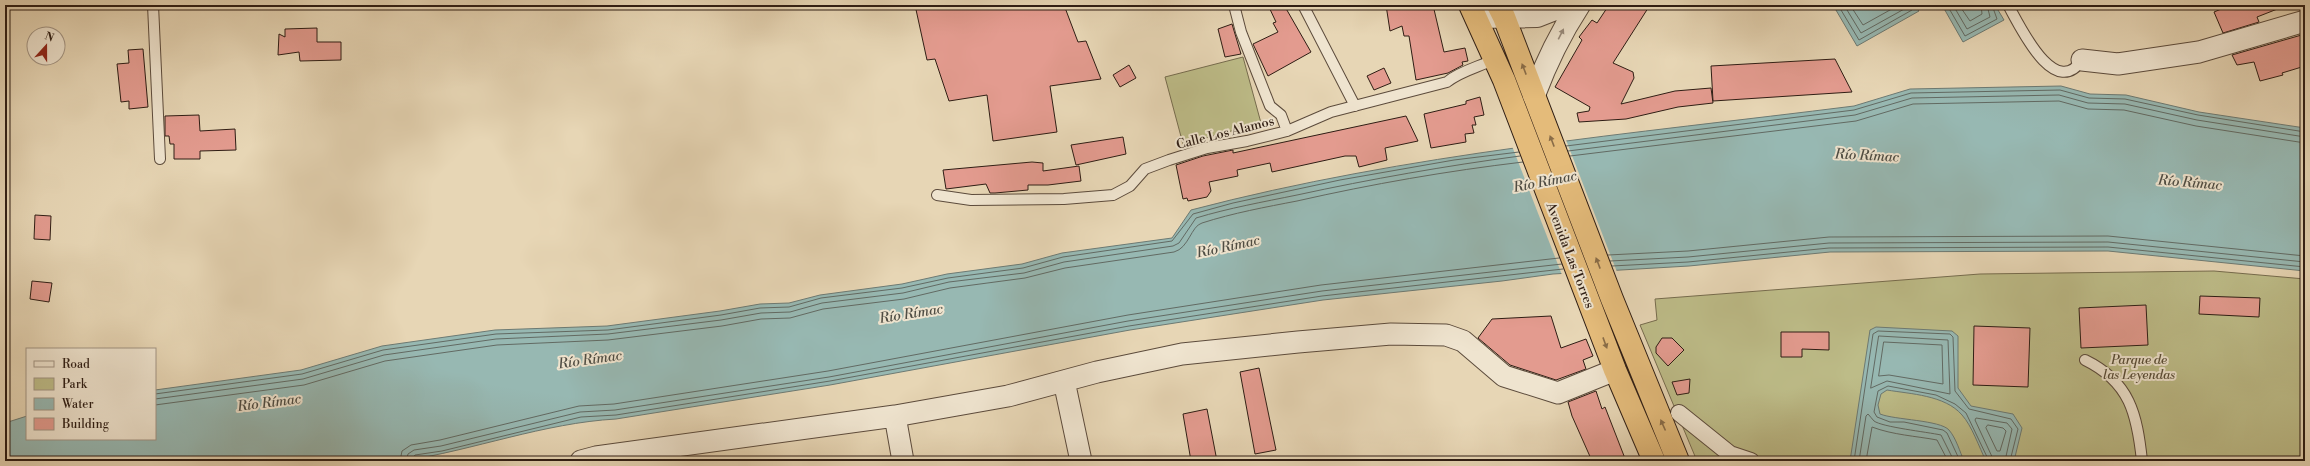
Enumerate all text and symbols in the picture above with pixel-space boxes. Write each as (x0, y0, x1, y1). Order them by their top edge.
north arrow (26, 26, 66, 66)
one-way arrow (1558, 28, 1564, 39)
text: N (43, 30, 56, 46)
one-way arrow (1521, 62, 1527, 74)
street label: Calle Los Alamos (1175, 113, 1276, 153)
one-way arrow (1548, 135, 1554, 147)
water label: Río Rímac (1833, 145, 1900, 167)
water label: Río Rímac (1511, 167, 1579, 197)
water label: Río Rímac (2156, 171, 2223, 195)
street label: Avenida Las Torres (1542, 199, 1598, 311)
water label: Río Rímac (1194, 231, 1262, 263)
one-way arrow (1595, 256, 1601, 268)
water label: Río Rímac (877, 300, 945, 328)
one-way arrow (1602, 338, 1608, 350)
water label: Río Rímac (556, 347, 624, 374)
legend (26, 348, 156, 440)
park label: Parque de las Leyendas (2103, 352, 2175, 383)
text: Road (62, 357, 90, 372)
text: Park (62, 377, 88, 392)
water label: Río Rímac (235, 390, 303, 416)
text: Water (61, 397, 94, 412)
text: Building (61, 417, 110, 432)
one-way arrow (1659, 419, 1665, 431)

